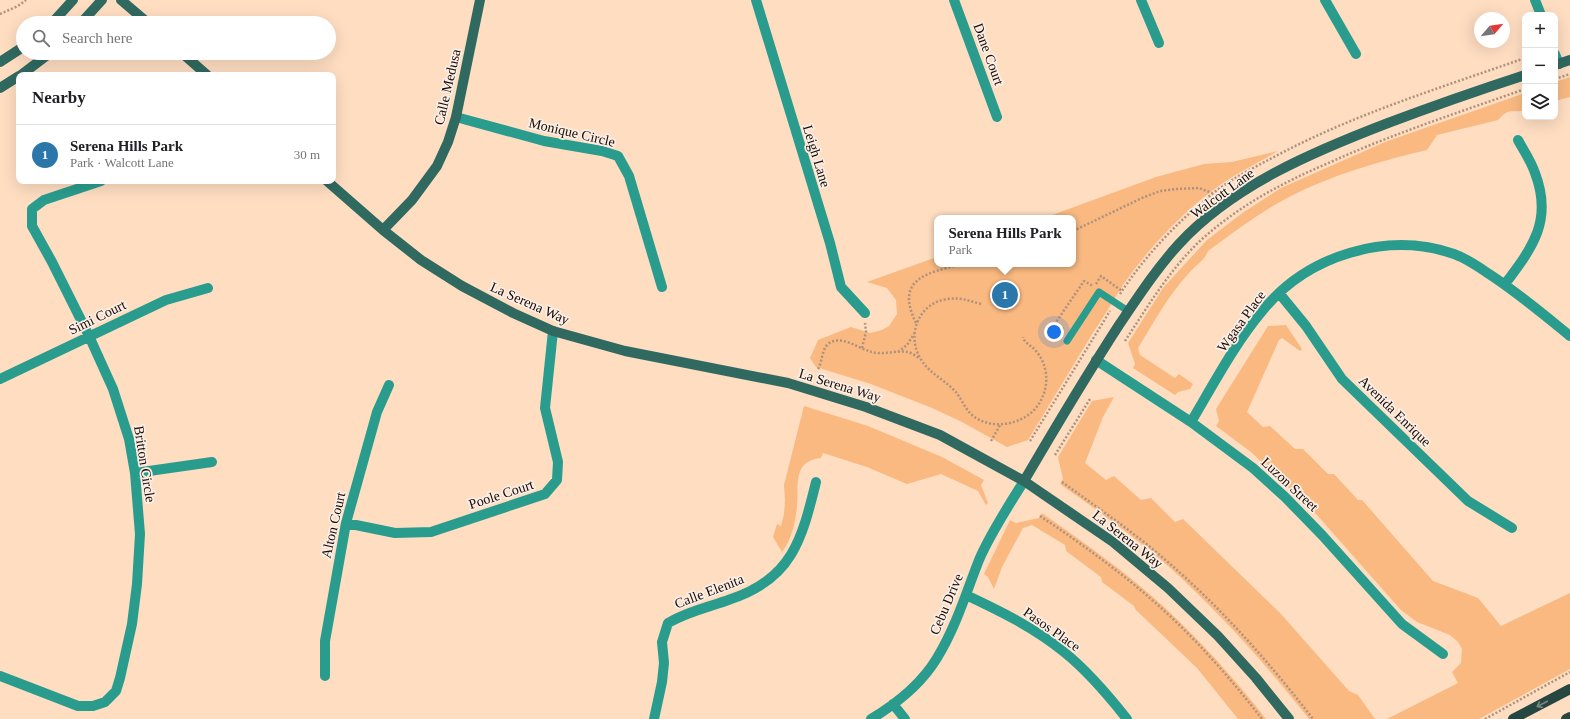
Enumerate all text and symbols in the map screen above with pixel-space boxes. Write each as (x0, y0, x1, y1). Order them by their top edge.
north arrow (1474, 12, 1510, 48)
map controls (1522, 12, 1558, 120)
button: + (1522, 12, 1558, 48)
search box (16, 16, 336, 60)
street label: Dane Court (970, 21, 1007, 87)
icon: search (30, 27, 52, 49)
text: Search here (62, 30, 132, 46)
street label: Calle Medusa (431, 47, 464, 126)
button: − (1522, 48, 1558, 84)
button: layers (1522, 84, 1558, 120)
text: Nearby (32, 88, 86, 107)
street label: Monique Circle (527, 115, 617, 150)
street label: Leigh Lane (800, 123, 833, 189)
text: Serena Hills Park (70, 138, 183, 154)
text: 1 (42, 147, 48, 162)
text: 30 m (294, 147, 320, 162)
text: Park · Walcott Lane (70, 155, 174, 170)
street label: Walcott Lane (1188, 165, 1257, 221)
popup (934, 215, 1076, 267)
text: Serena Hills Park (948, 225, 1062, 241)
text: Park (948, 242, 972, 257)
street label: La Serena Way (488, 279, 572, 328)
pin: 1 (992, 280, 1018, 310)
street label: Wgasa Place (1214, 288, 1269, 355)
street label: Simi Court (66, 297, 128, 338)
your location (1044, 322, 1064, 342)
street label: La Serena Way (797, 366, 883, 405)
street label: Avenida Enrique (1356, 373, 1434, 449)
street label: Britton Circle (131, 425, 158, 503)
street label: Luzon Street (1258, 454, 1321, 514)
street label: Poole Court (467, 477, 536, 512)
street label: Alton Court (319, 491, 348, 560)
street label: La Serena Way (1090, 507, 1166, 571)
street label: Calle Elenita (673, 571, 747, 611)
street label: Cebu Drive (927, 571, 966, 637)
street label: Pasos Place (1020, 604, 1083, 654)
one-way arrow (1536, 700, 1548, 708)

